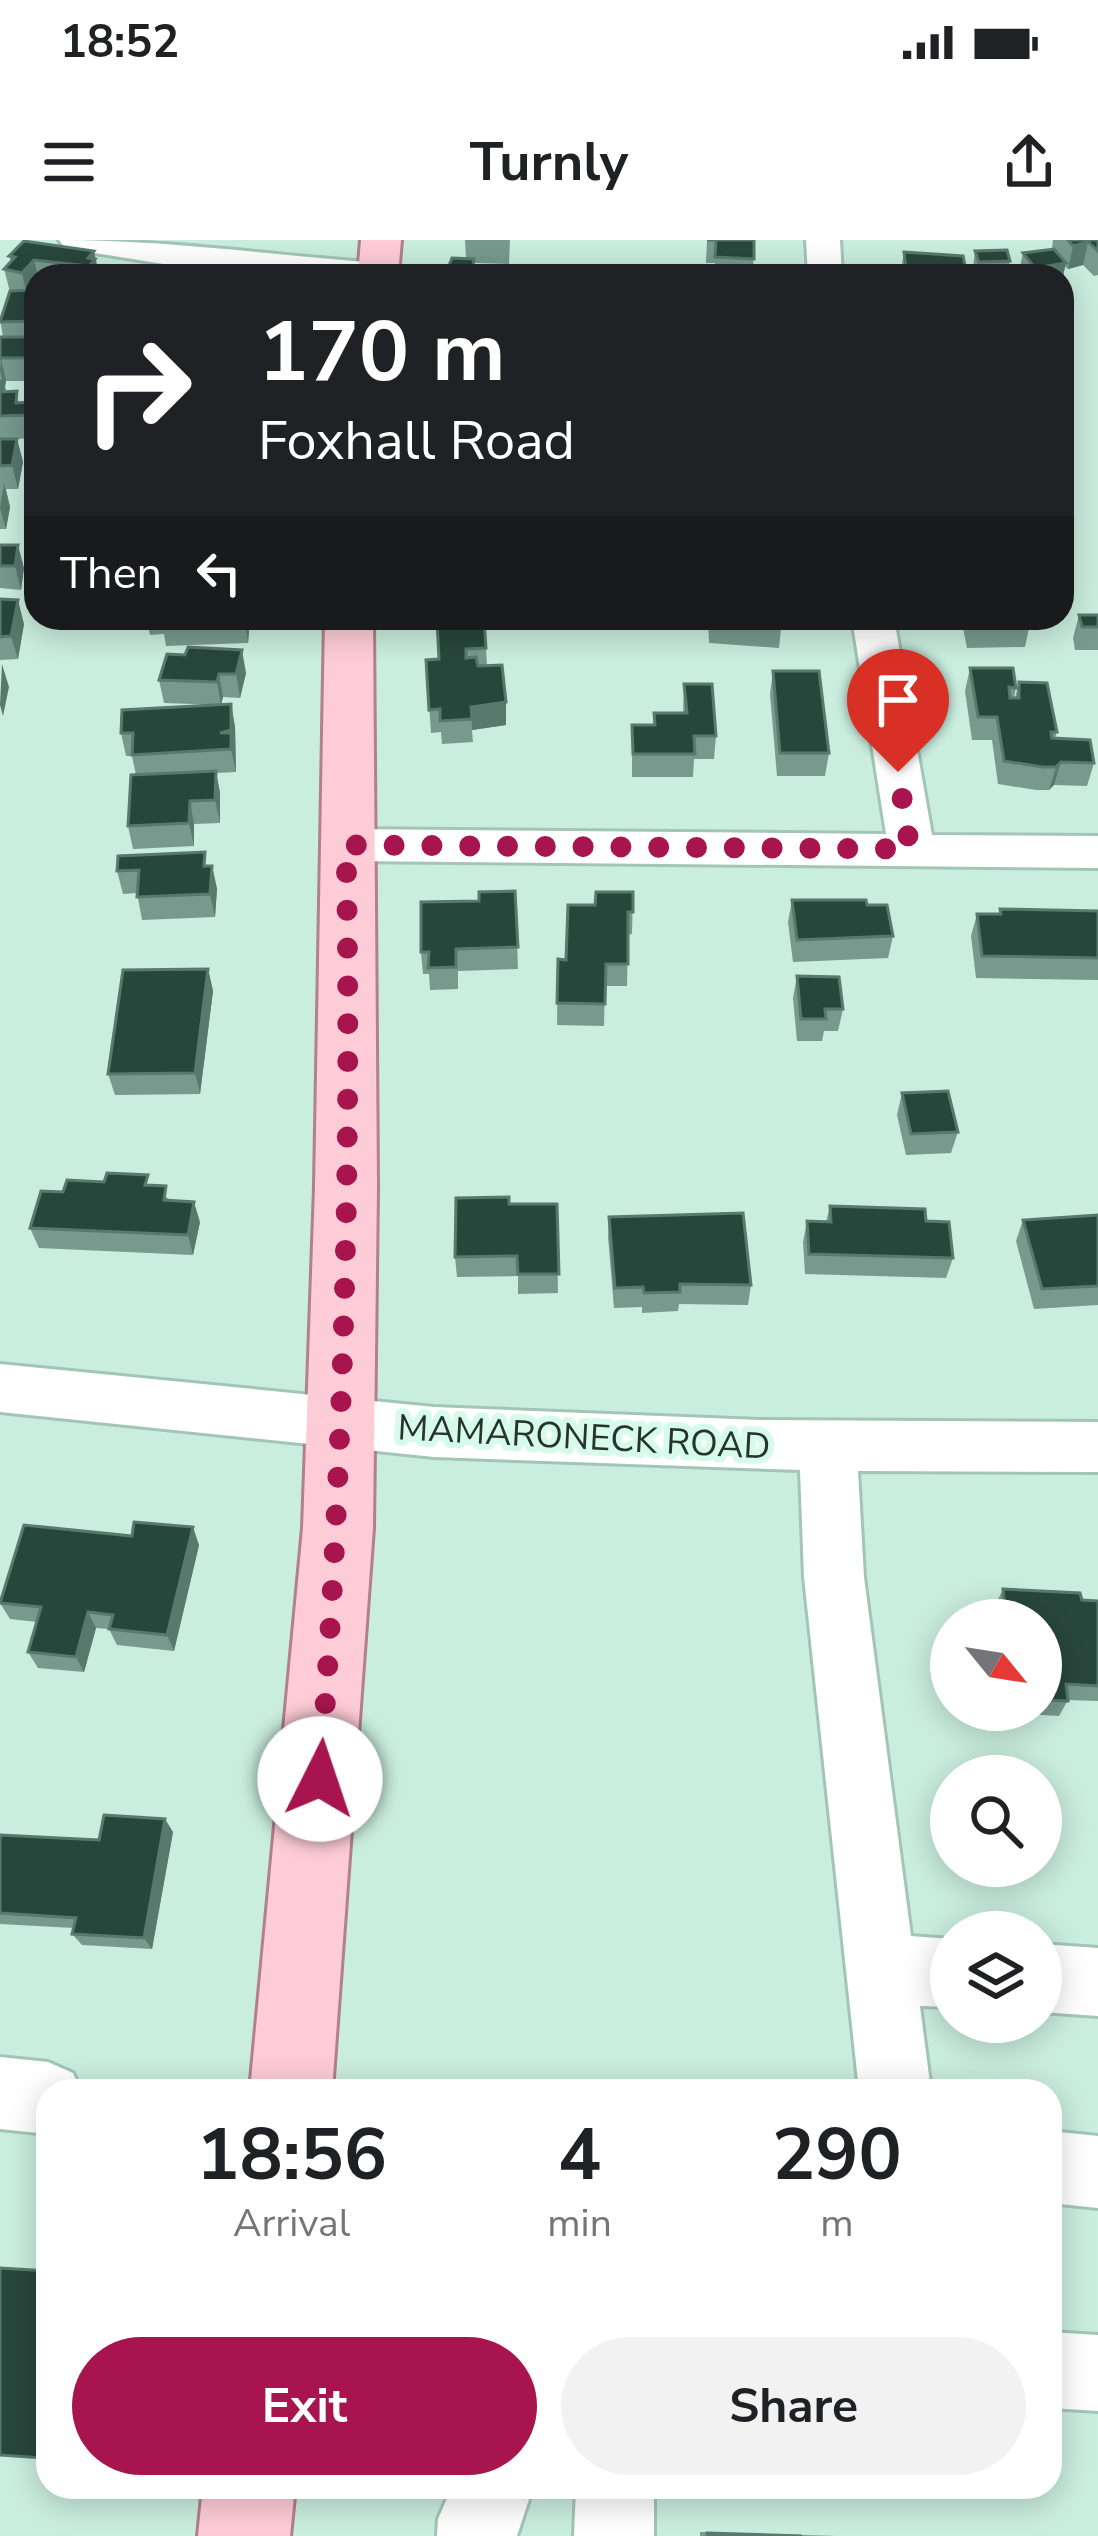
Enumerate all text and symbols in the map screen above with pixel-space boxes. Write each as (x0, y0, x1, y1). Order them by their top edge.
text: 18:52 (60, 12, 179, 73)
text: Turnly (470, 125, 628, 199)
icon: menu (36, 129, 102, 195)
icon: share (996, 129, 1062, 195)
text: 170 m (258, 295, 506, 410)
icon: right (60, 312, 216, 468)
text: Foxhall Road (258, 404, 575, 478)
icon: left (186, 540, 252, 606)
text: Then (60, 543, 162, 604)
pin (847, 649, 949, 772)
icon: arrive (865, 667, 931, 733)
street label: MAMARONECK ROAD (396, 1403, 771, 1472)
north arrow (930, 1599, 1062, 1731)
map controls (930, 1599, 1062, 2043)
position arrow (257, 1716, 383, 1842)
button: search (930, 1755, 1062, 1887)
button: layers (930, 1911, 1062, 2043)
text: 18:56 (196, 2106, 387, 2204)
text: 4 (558, 2106, 601, 2204)
text: 290 (772, 2106, 902, 2204)
text: Arrival (233, 2197, 350, 2250)
text: min (547, 2197, 612, 2250)
text: m (820, 2197, 854, 2250)
button: Exit (72, 2337, 537, 2475)
button: Share (561, 2337, 1026, 2475)

